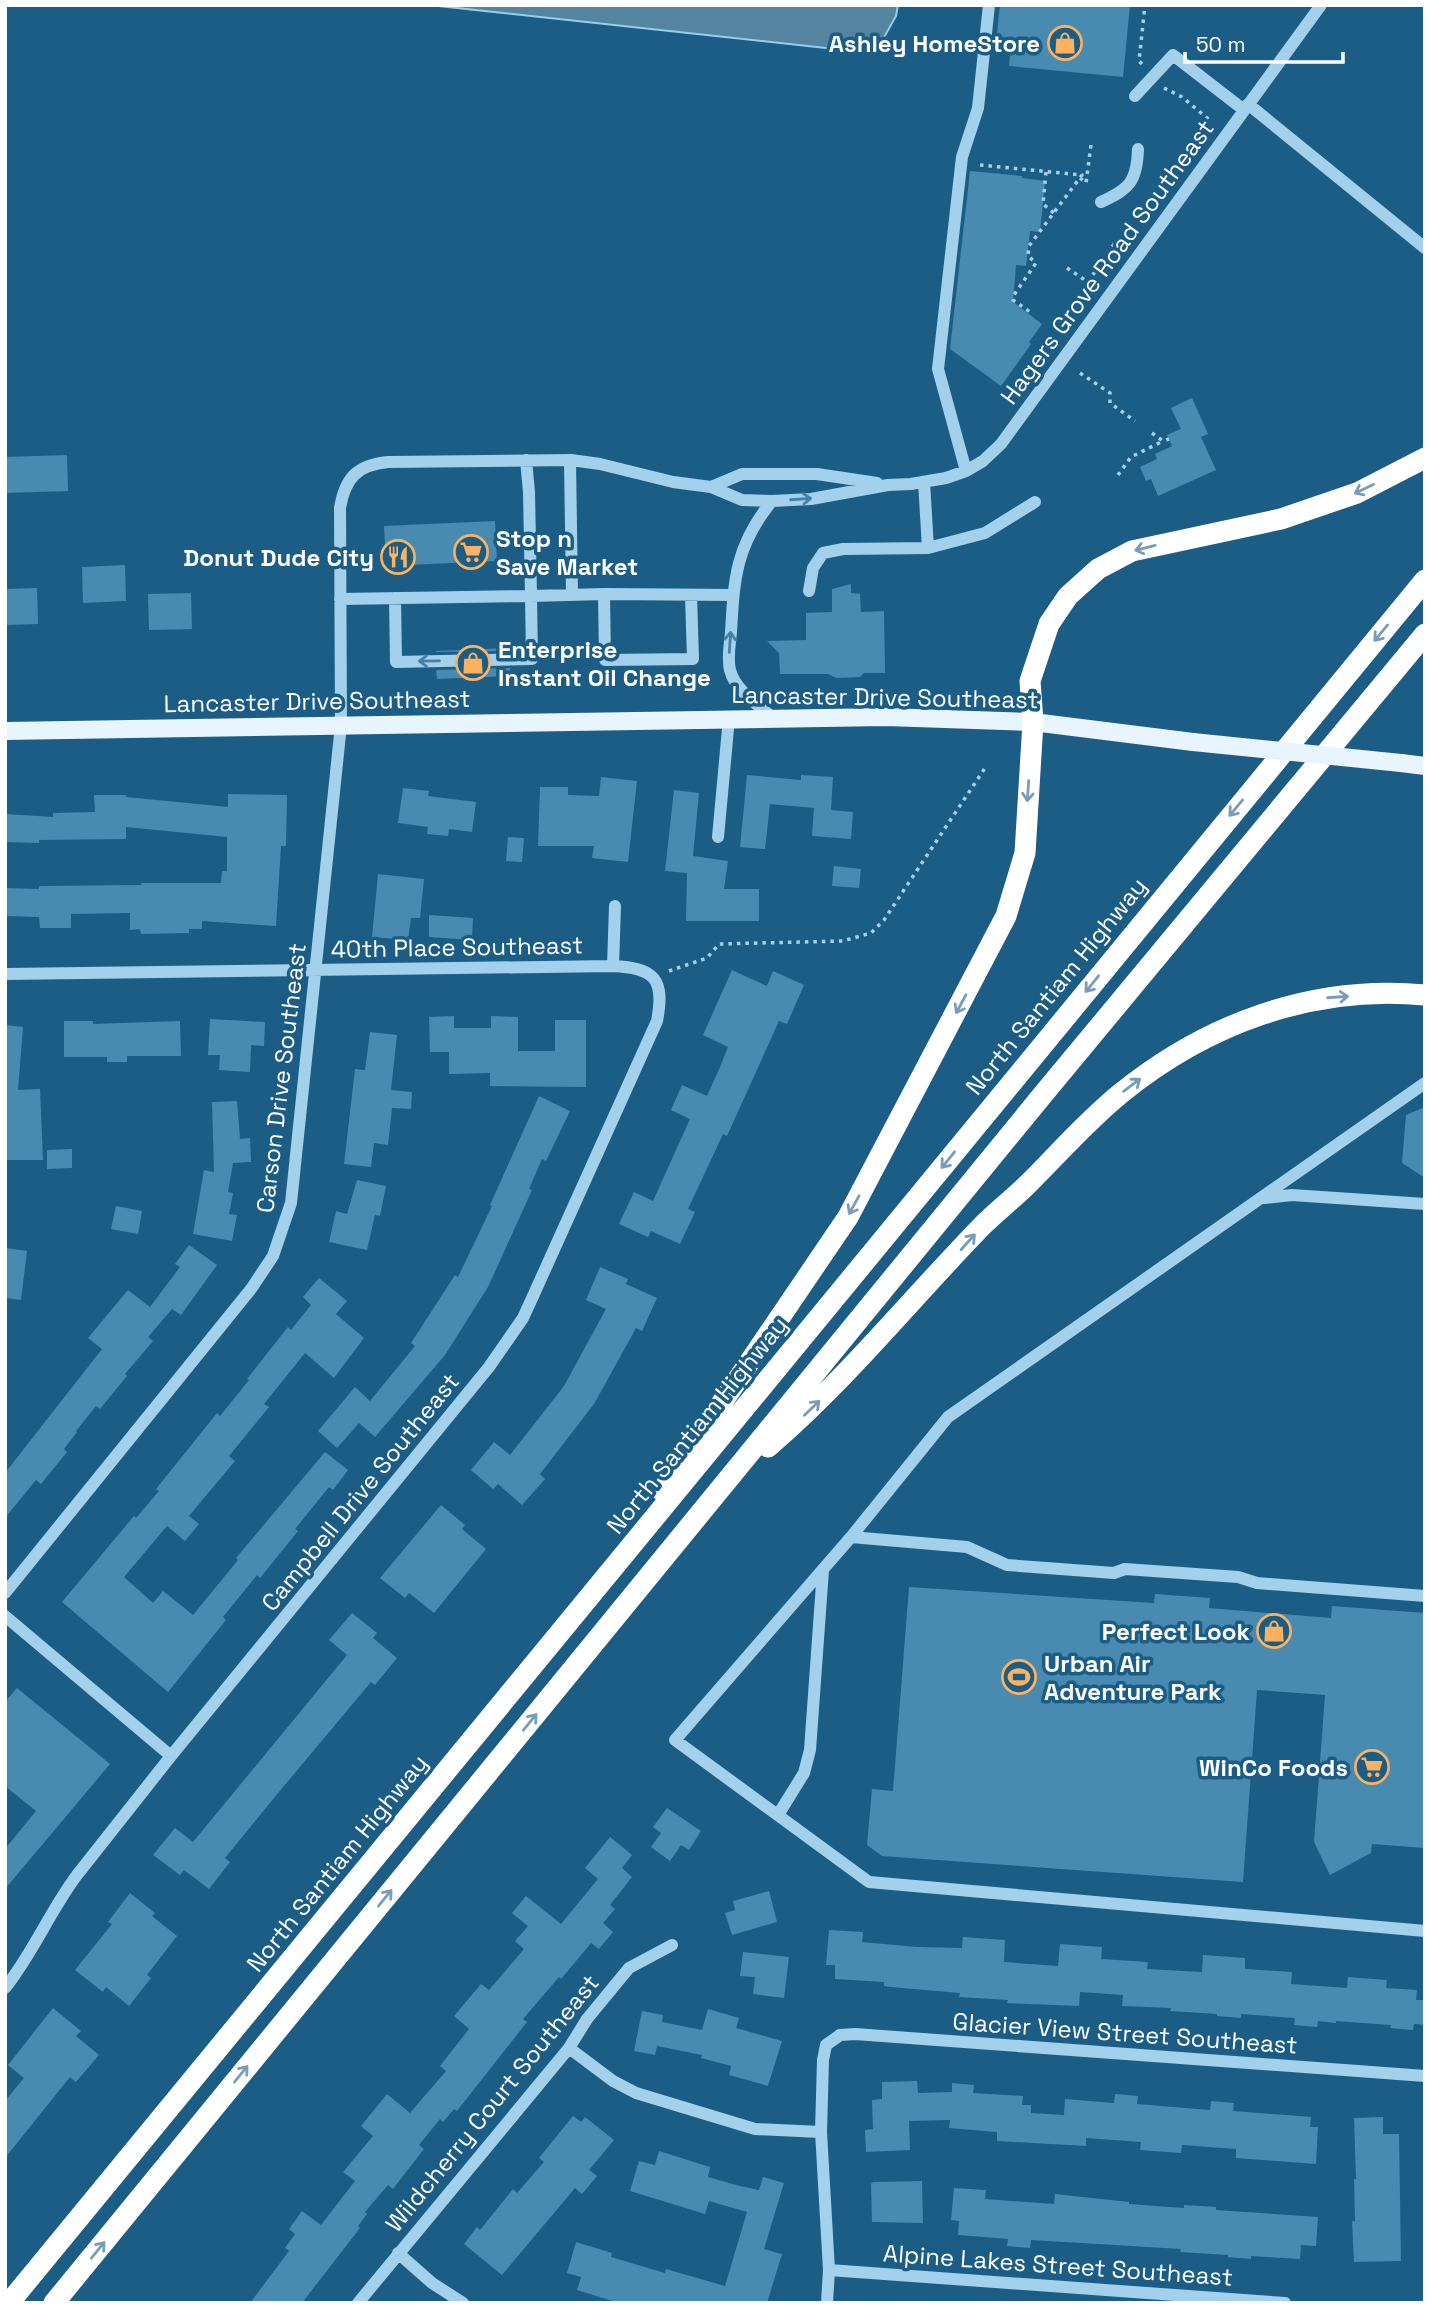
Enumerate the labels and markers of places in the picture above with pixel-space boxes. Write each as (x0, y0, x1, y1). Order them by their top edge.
shop icon: Ashley HomeStore (1046, 24, 1084, 62)
place label: Ashley HomeStore (829, 28, 1040, 59)
place label: Stop n Save Market (496, 523, 638, 582)
supermarket icon: Stop n Save Market (452, 533, 490, 571)
restaurant icon: Donut Dude City (379, 538, 417, 576)
place label: Donut Dude City (183, 542, 374, 573)
place label: Enterprise Instant Oil Change (498, 634, 711, 693)
shop icon: Enterprise Instant Oil Change (454, 644, 492, 682)
shop icon: Perfect Look (1255, 1612, 1293, 1650)
place label: Perfect Look (1102, 1616, 1250, 1647)
place label: Urban Air Adventure Park (1044, 1648, 1222, 1707)
sports icon: Urban Air Adventure Park (1000, 1658, 1038, 1696)
supermarket icon: WinCo Foods (1353, 1748, 1391, 1786)
place label: WinCo Foods (1199, 1752, 1348, 1783)

